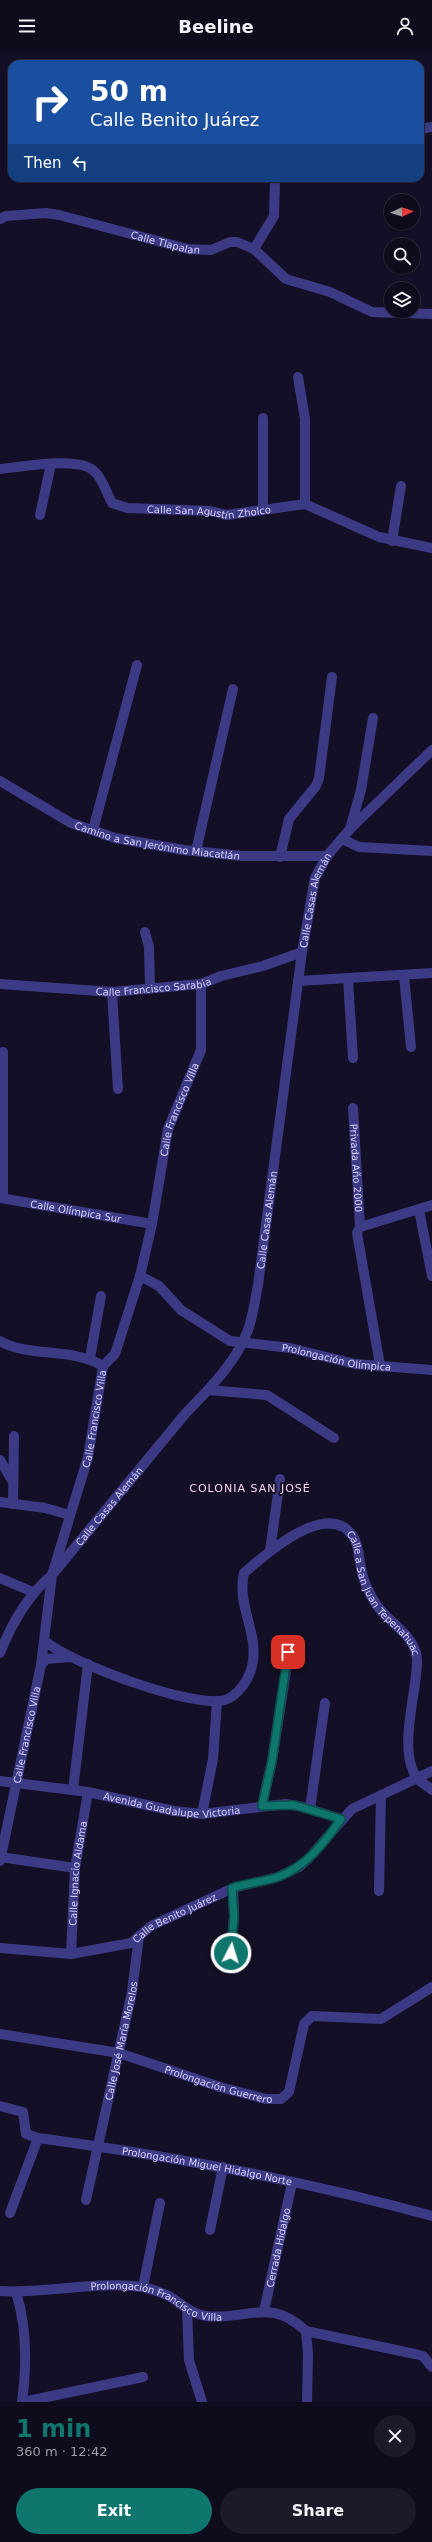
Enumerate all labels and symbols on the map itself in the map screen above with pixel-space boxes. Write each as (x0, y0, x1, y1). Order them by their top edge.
north arrow (384, 194, 420, 230)
street label: Calle Tlapalan (130, 229, 200, 255)
street label: Calle San Agustín Zholco (147, 503, 272, 521)
street label: Camino a San Jerónimo Miacatlán (73, 819, 240, 861)
street label: Calle Casas Alemán (297, 851, 333, 949)
street label: Calle Francisco Sarabia (95, 975, 213, 998)
street label: Calle Francisco Villa (158, 1061, 201, 1157)
street label: Privada Año 2000 (348, 1123, 365, 1212)
street label: Calle Casas Alemán (255, 1170, 279, 1270)
street label: Calle Olímpica Sur (30, 1198, 123, 1224)
street label: Prolongación Olímpica (281, 1342, 392, 1372)
street label: Calle Francisco Villa (80, 1369, 108, 1469)
street label: Calle Casas Alemán (73, 1465, 145, 1548)
district label: COLONIA SAN JOSÉ (189, 1482, 311, 1495)
street label: Calle a San Juan Tepenahuac (345, 1528, 422, 1657)
pin (271, 1635, 305, 1669)
street label: Calle Francisco Villa (11, 1685, 42, 1784)
street label: Avenida Guadalupe Victoria (102, 1790, 241, 1820)
street label: Calle Ignacio Aldama (67, 1820, 88, 1926)
street label: Calle Benito Juárez (130, 1891, 218, 1945)
position arrow (210, 1932, 252, 1974)
street label: Calle José María Morelos (103, 1981, 139, 2101)
street label: Prolongación Guerrero (163, 2063, 272, 2105)
street label: Prolongación Miguel Hidalgo Norte (121, 2145, 293, 2187)
street label: Cerrada Hidalgo (264, 2207, 292, 2288)
street label: Prolongación Francisco Villa (90, 2280, 222, 2322)

